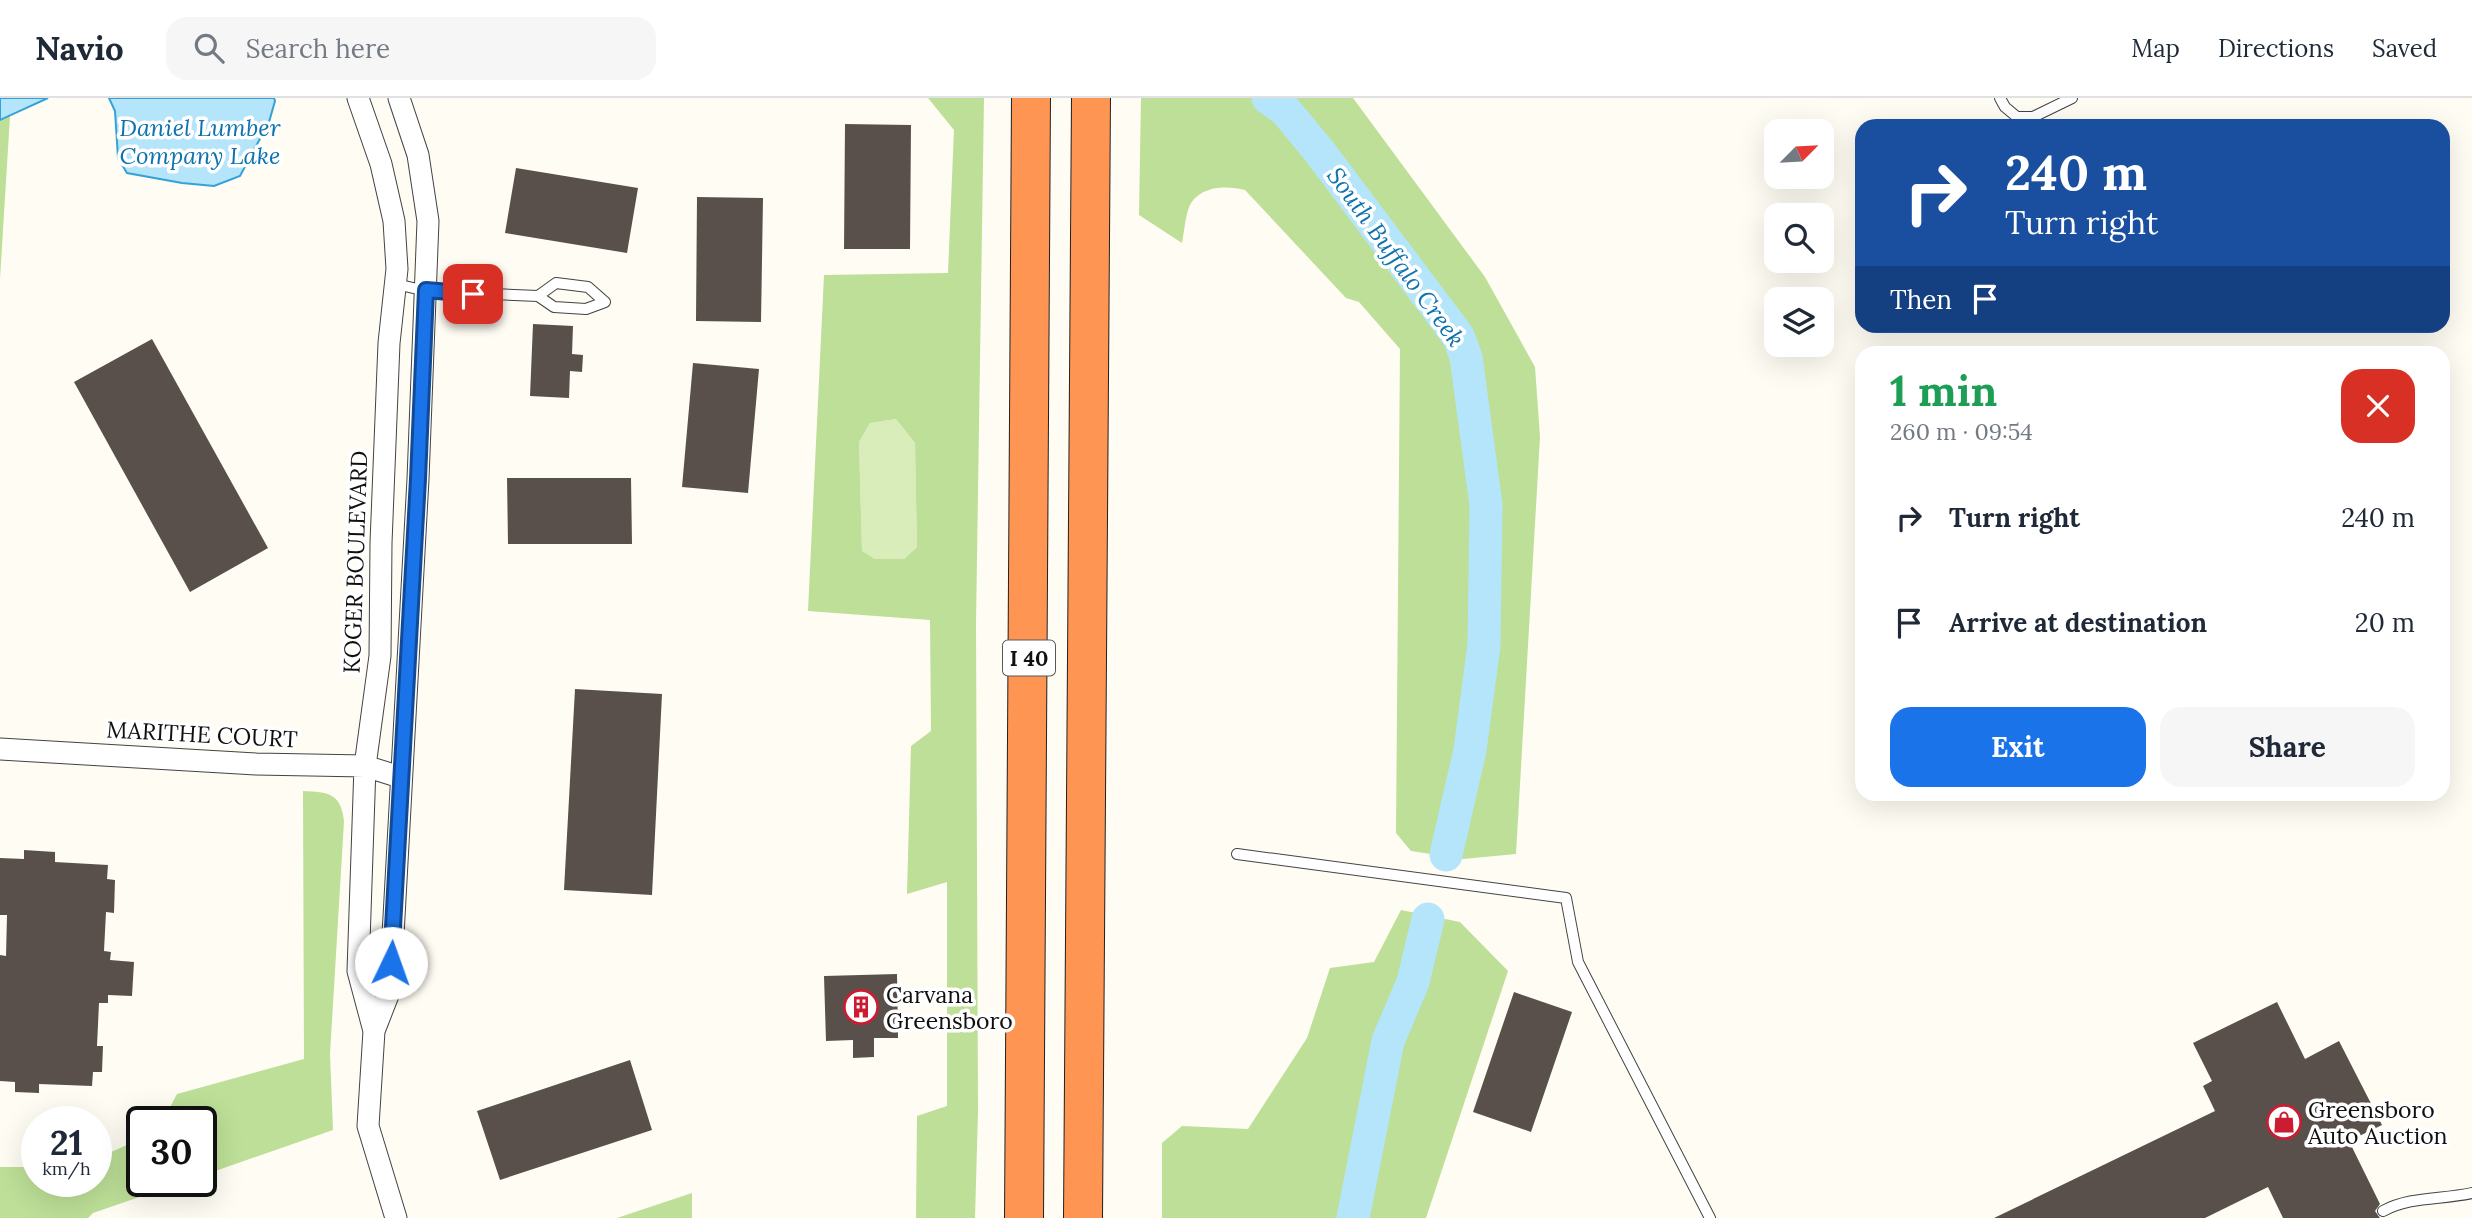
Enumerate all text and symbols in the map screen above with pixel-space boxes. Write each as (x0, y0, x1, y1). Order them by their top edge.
search box (166, 17, 656, 80)
text: Navio (35, 27, 124, 69)
icon: search (190, 29, 228, 67)
text: Search here (246, 32, 390, 65)
text: Map (2131, 33, 2180, 64)
text: Directions (2218, 33, 2334, 64)
text: Saved (2372, 33, 2437, 64)
water label: Daniel Lumber Company Lake (119, 112, 281, 171)
north arrow (1764, 119, 1834, 189)
map controls (1764, 119, 1834, 357)
text: 240 m (2005, 141, 2147, 203)
icon: right (1890, 147, 1981, 238)
water label: South Buffalo Creek (1320, 161, 1472, 353)
text: Turn right (2005, 202, 2158, 243)
button: search (1764, 203, 1834, 273)
pin (443, 264, 503, 324)
icon: arrive (454, 275, 492, 313)
icon: arrive (1966, 280, 2004, 318)
text: Then (1890, 283, 1952, 316)
button: layers (1764, 287, 1834, 357)
text: 1 min (1890, 364, 1997, 418)
button: close (2341, 369, 2415, 443)
text: 260 m · 09:54 (1890, 417, 2033, 446)
street label: KOGER BOULEVARD (337, 450, 373, 674)
icon: right (1890, 499, 1928, 537)
text: Turn right (1949, 501, 2080, 534)
text: 240 m (2341, 501, 2415, 534)
icon: arrive (1890, 604, 1928, 642)
text: Arrive at destination (1949, 606, 2207, 639)
text: 20 m (2355, 606, 2415, 639)
road number: I 40 (1003, 640, 1055, 676)
button: Exit (1890, 707, 2146, 787)
button: Share (2160, 707, 2415, 787)
street label: MARITHE COURT (106, 715, 299, 754)
position arrow (354, 926, 428, 1000)
place label: Carvana Greensboro (886, 980, 1013, 1035)
building icon: Carvana Greensboro (842, 988, 880, 1026)
place label: Greensboro Auto Auction (2307, 1095, 2448, 1150)
shop icon: Greensboro Auto Auction (2265, 1103, 2303, 1141)
speed limit sign: 30 (126, 1106, 217, 1197)
text: 21 (50, 1120, 83, 1165)
text: km/h (42, 1157, 91, 1180)

